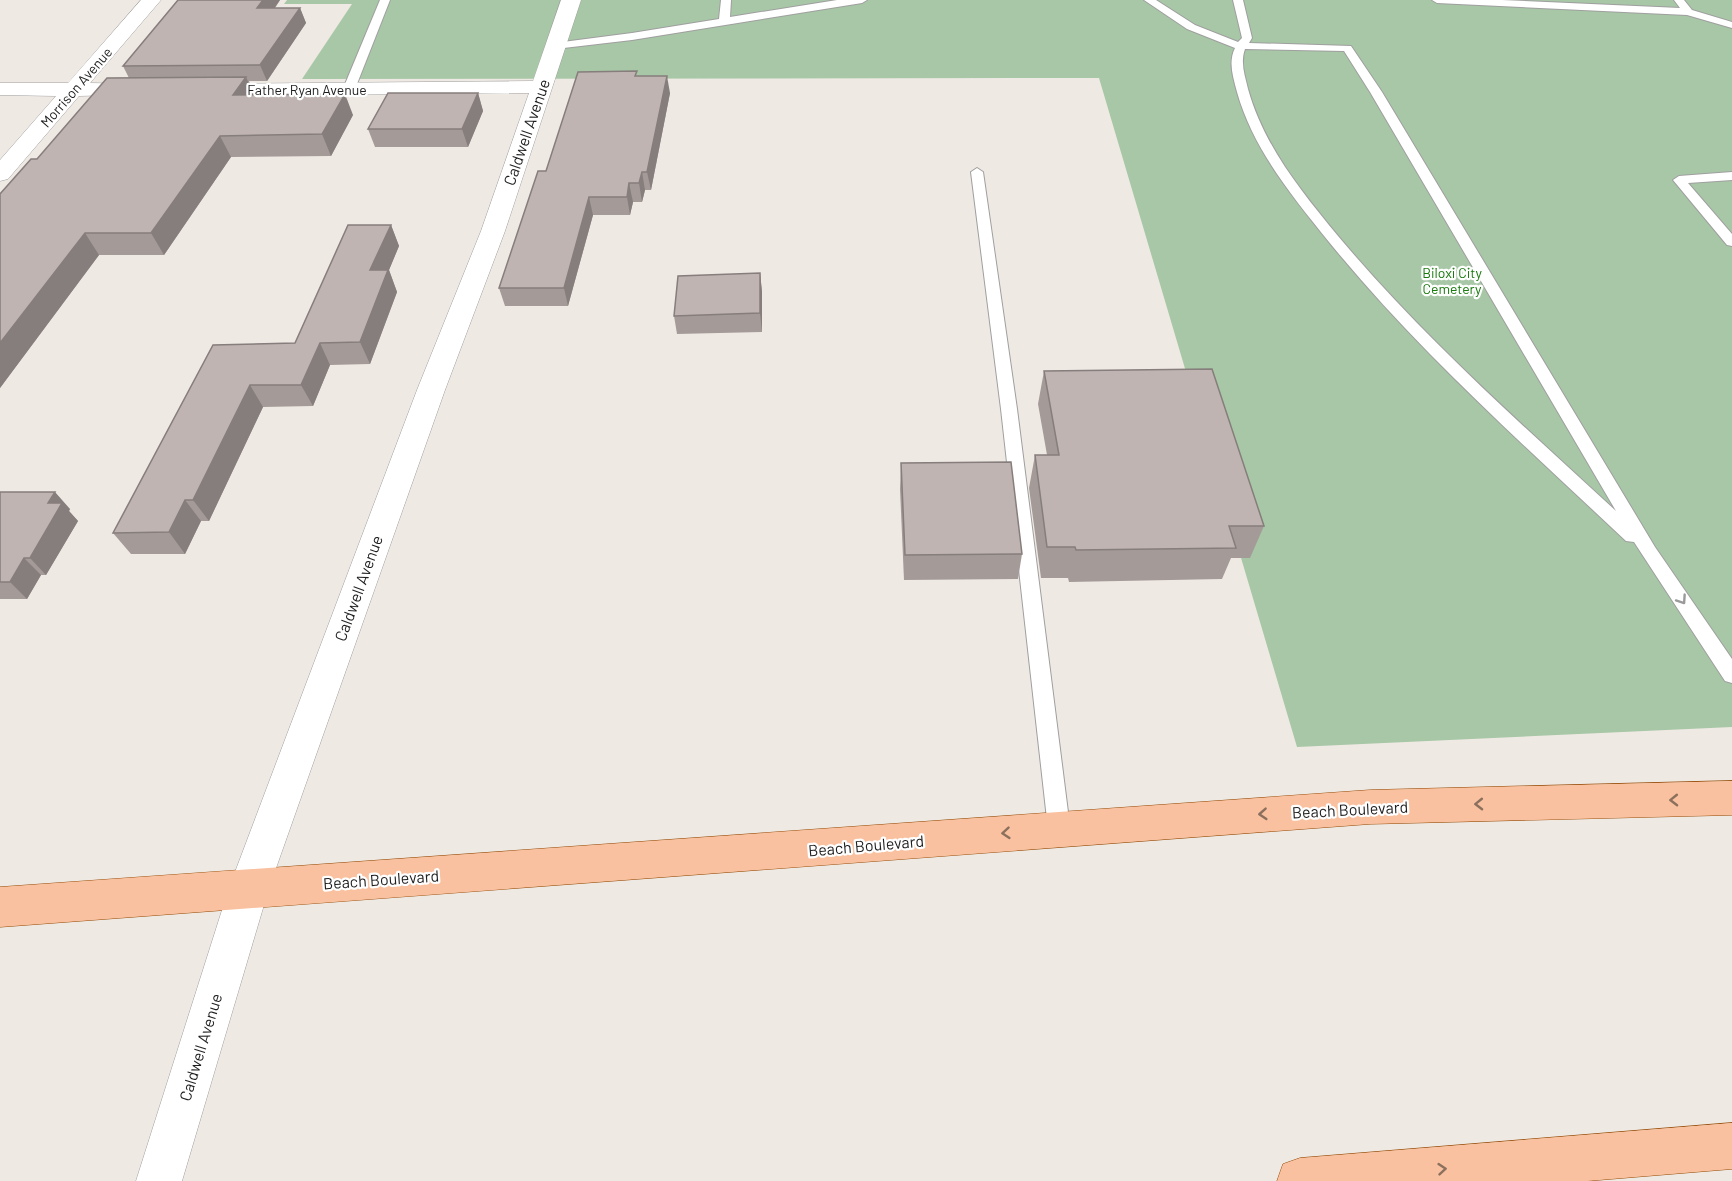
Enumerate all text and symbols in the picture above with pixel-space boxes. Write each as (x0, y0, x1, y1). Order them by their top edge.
street label: Morrison Avenue (37, 43, 115, 131)
street label: Caldwell Avenue (499, 76, 553, 188)
street label: Father Ryan Avenue (247, 81, 367, 98)
park label: Biloxi City Cemetery (1422, 264, 1482, 297)
street label: Caldwell Avenue (330, 532, 386, 644)
one-way arrow (1674, 594, 1685, 605)
one-way arrow (1669, 793, 1678, 806)
street label: Beach Boulevard (1291, 796, 1409, 822)
one-way arrow (1474, 798, 1483, 811)
one-way arrow (1258, 807, 1267, 820)
one-way arrow (1001, 826, 1010, 839)
street label: Beach Boulevard (807, 830, 925, 860)
street label: Beach Boulevard (322, 865, 440, 893)
street label: Caldwell Avenue (175, 991, 225, 1103)
one-way arrow (1437, 1163, 1446, 1176)

